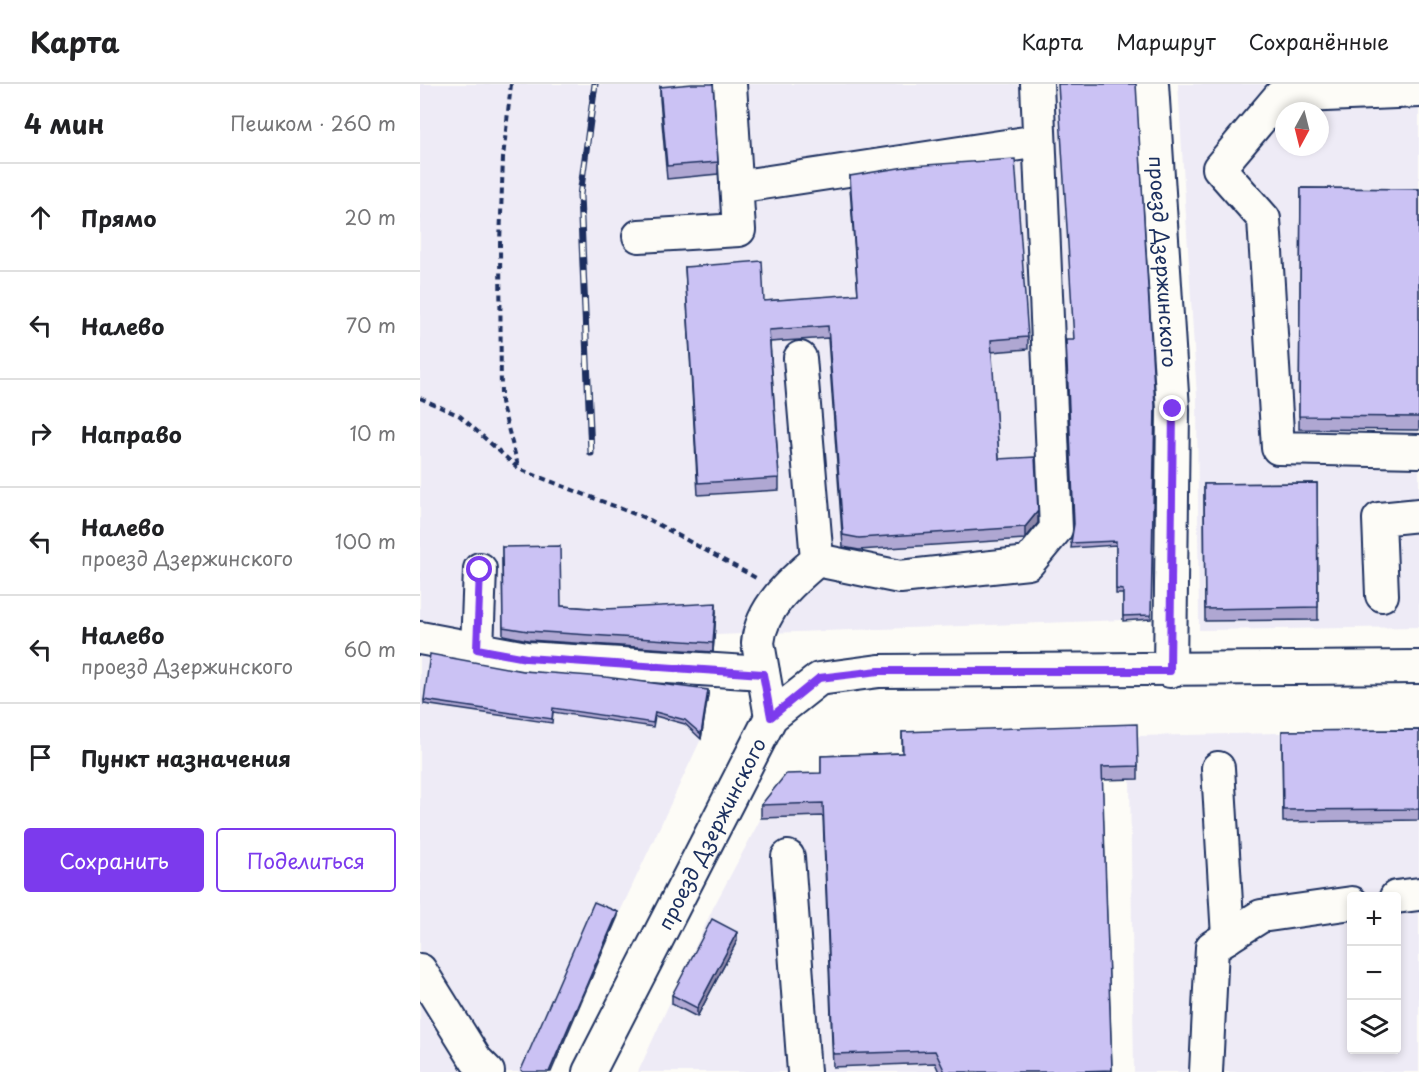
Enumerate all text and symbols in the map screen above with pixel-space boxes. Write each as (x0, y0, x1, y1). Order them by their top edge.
text: Карта (30, 20, 120, 63)
text: Карта (1022, 25, 1083, 57)
text: Маршрут (1116, 25, 1216, 57)
text: Сохранённые (1249, 25, 1389, 57)
north arrow (1275, 102, 1329, 156)
text: 4 мин (24, 104, 105, 143)
text: Пешком · 260 m (230, 108, 396, 138)
street label: проезд Дзержинского (1142, 155, 1185, 369)
icon: ahead (24, 201, 57, 234)
text: Прямо (81, 201, 156, 234)
text: 20 m (344, 202, 396, 232)
icon: left (24, 309, 57, 342)
text: Налево (81, 309, 164, 342)
text: 70 m (346, 310, 396, 340)
route end (1159, 395, 1185, 421)
icon: right (24, 417, 57, 450)
text: Направо (81, 417, 182, 450)
text: 10 m (349, 418, 396, 448)
text: Налево (81, 510, 164, 543)
icon: left (24, 525, 57, 558)
text: 100 m (335, 526, 396, 556)
text: проезд Дзержинского (81, 543, 293, 573)
route start (466, 556, 492, 582)
text: Налево (81, 618, 164, 651)
icon: left (24, 633, 57, 666)
text: 60 m (344, 634, 396, 664)
text: проезд Дзержинского (81, 651, 293, 681)
street label: проезд Дзержинского (649, 732, 773, 935)
icon: arrive (24, 741, 57, 774)
text: Пункт назначения (81, 741, 291, 774)
button: Сохранить (24, 828, 204, 892)
button: Поделиться (216, 828, 396, 892)
map controls (1347, 892, 1401, 1054)
button: + (1347, 892, 1401, 946)
button: − (1347, 946, 1401, 1000)
button: layers (1347, 1000, 1401, 1054)

